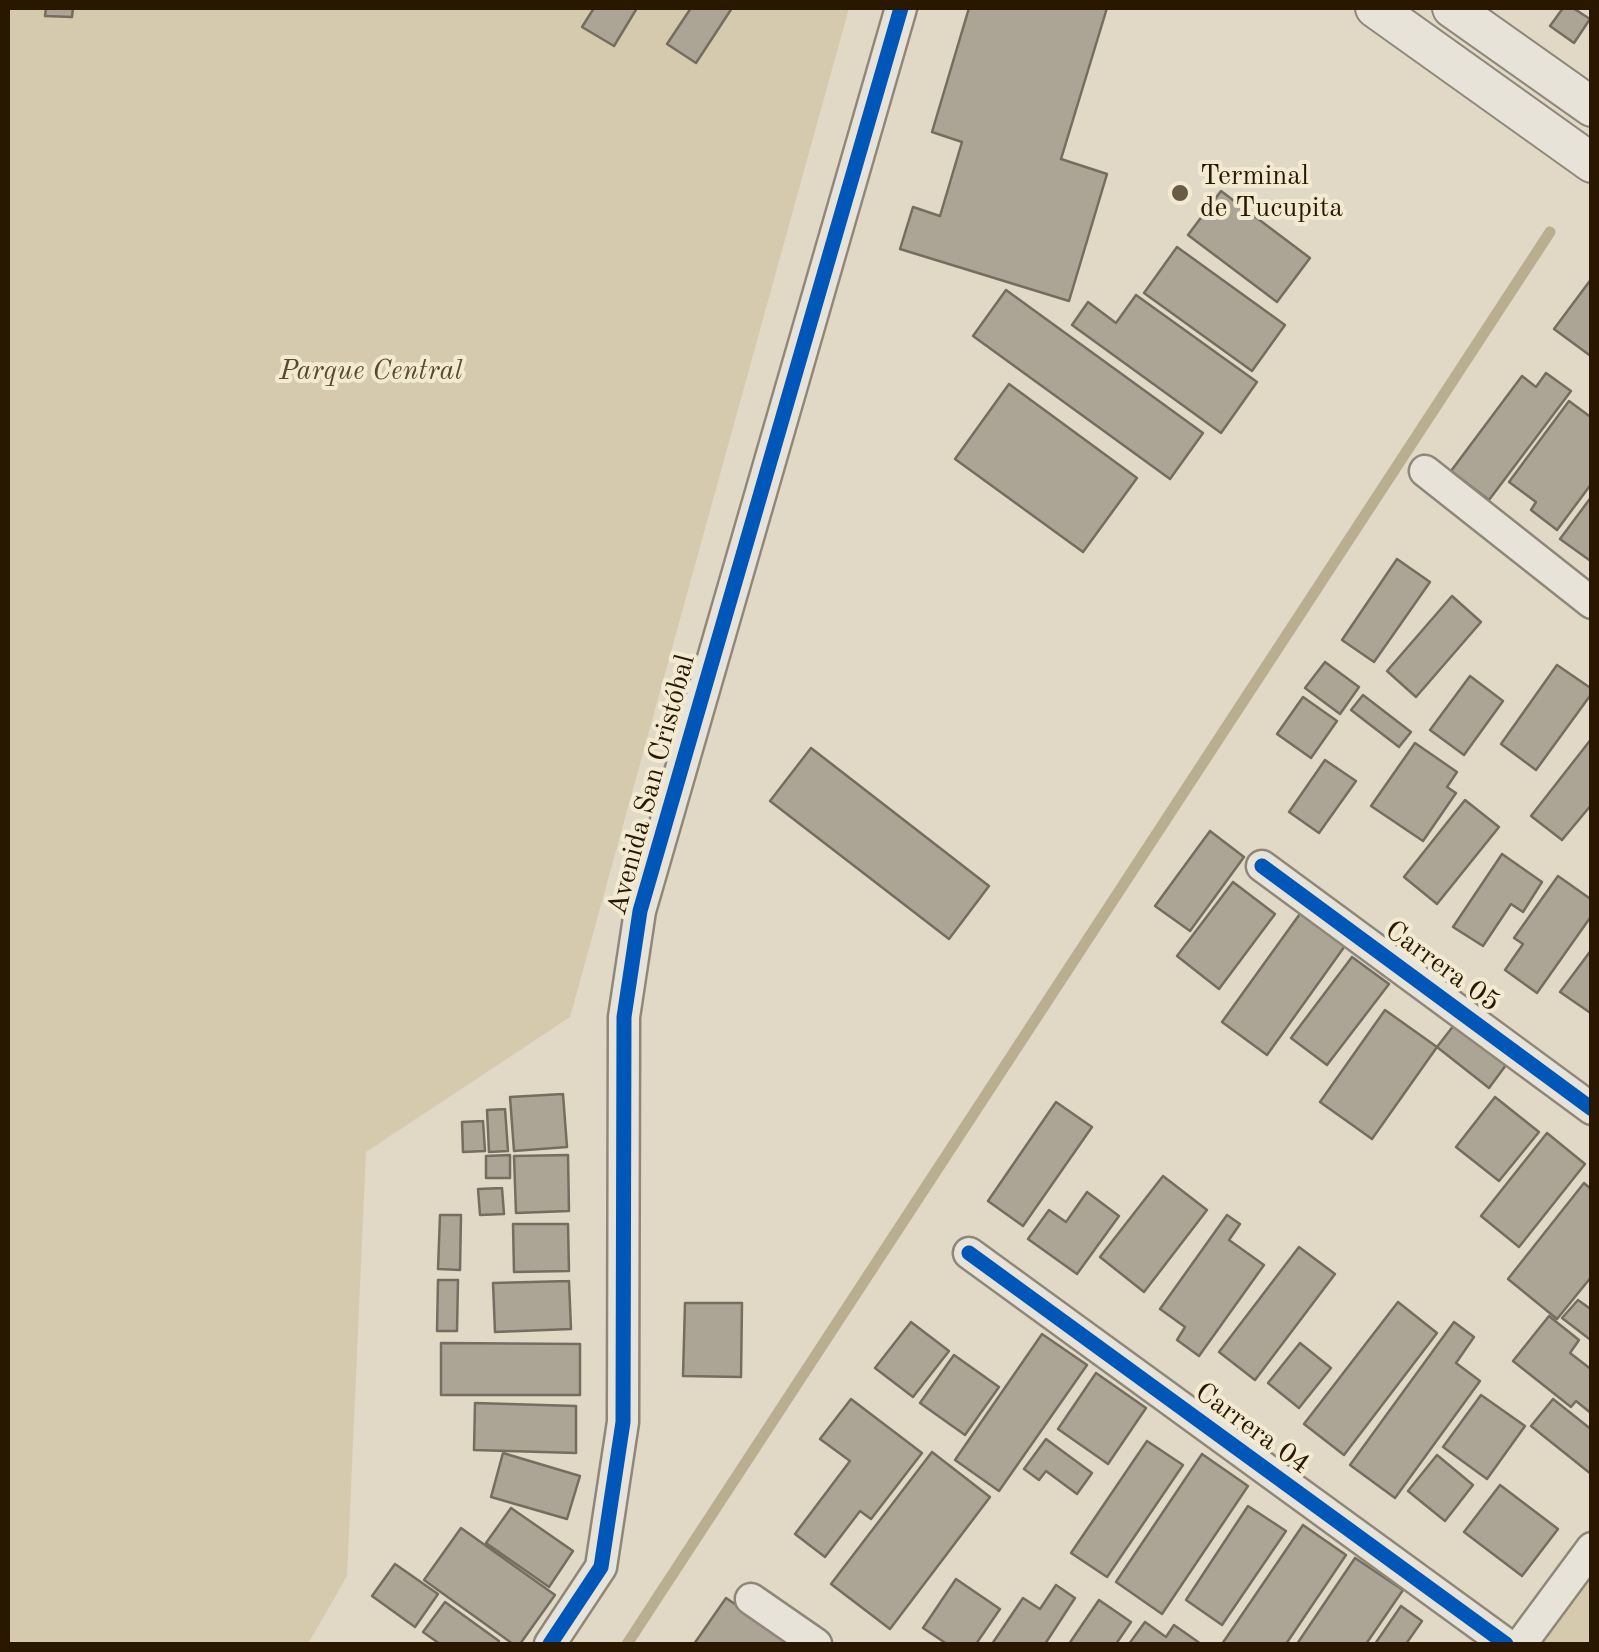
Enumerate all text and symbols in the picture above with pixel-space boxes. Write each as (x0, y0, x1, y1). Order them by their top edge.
place label: Terminal de Tucupita (1200, 160, 1343, 226)
marker: Terminal de Tucupita (1169, 182, 1191, 204)
park label: Parque Central (279, 355, 463, 389)
street label: Avenida San Cristóbal (601, 651, 703, 919)
street label: Carrera 05 (1378, 914, 1506, 1020)
street label: Carrera 04 (1188, 1376, 1316, 1482)

